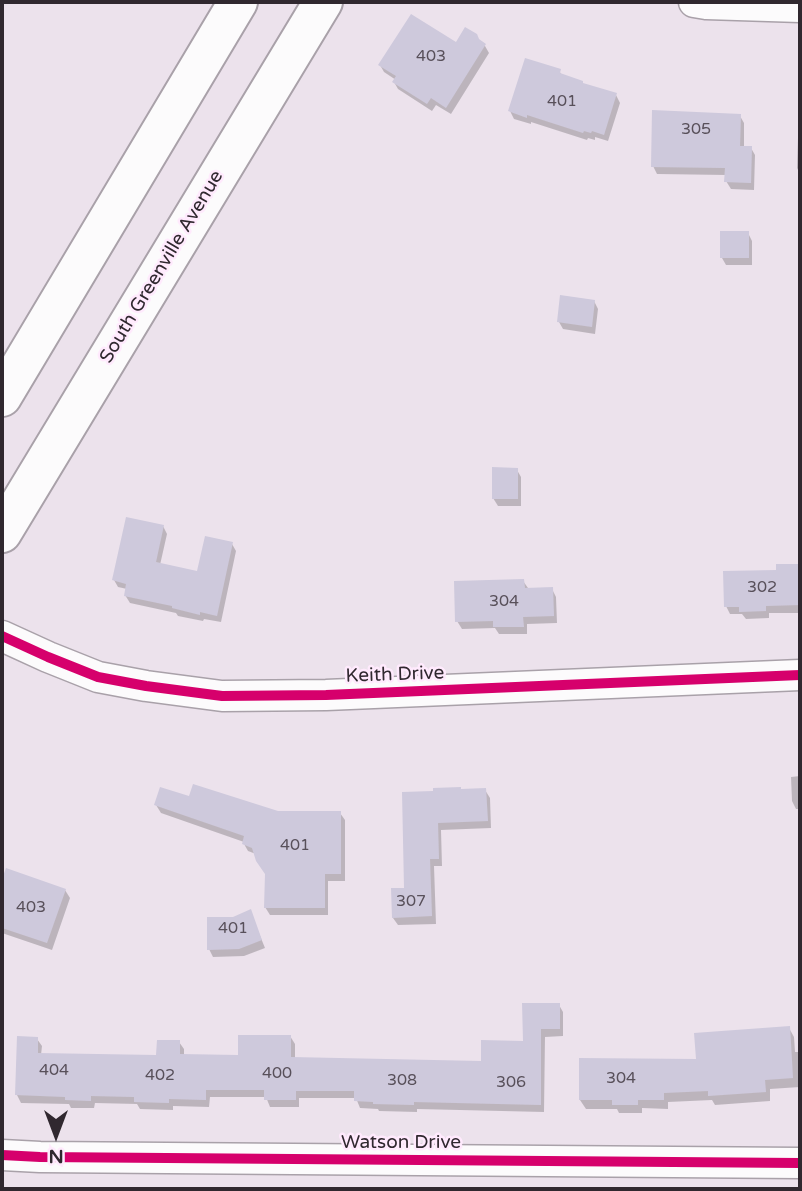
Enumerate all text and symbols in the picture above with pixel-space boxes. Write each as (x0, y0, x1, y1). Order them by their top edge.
house number: 403 (416, 47, 446, 67)
house number: 401 (547, 92, 577, 112)
house number: 305 (681, 120, 711, 140)
street label: South Greenville Avenue (95, 166, 229, 368)
house number: 302 (747, 578, 777, 598)
house number: 304 (489, 592, 519, 612)
street label: Keith Drive (345, 662, 445, 688)
house number: 401 (280, 836, 310, 856)
house number: 307 (396, 892, 426, 912)
house number: 403 (16, 898, 46, 918)
house number: 401 (218, 919, 248, 939)
house number: 404 (39, 1061, 69, 1081)
house number: 400 (262, 1064, 292, 1084)
house number: 402 (145, 1066, 175, 1086)
house number: 304 (606, 1069, 636, 1089)
house number: 308 (387, 1071, 417, 1091)
house number: 306 (496, 1073, 526, 1093)
north arrow (21, 1100, 91, 1170)
street label: Watson Drive (341, 1132, 461, 1154)
text: N (48, 1145, 64, 1167)

